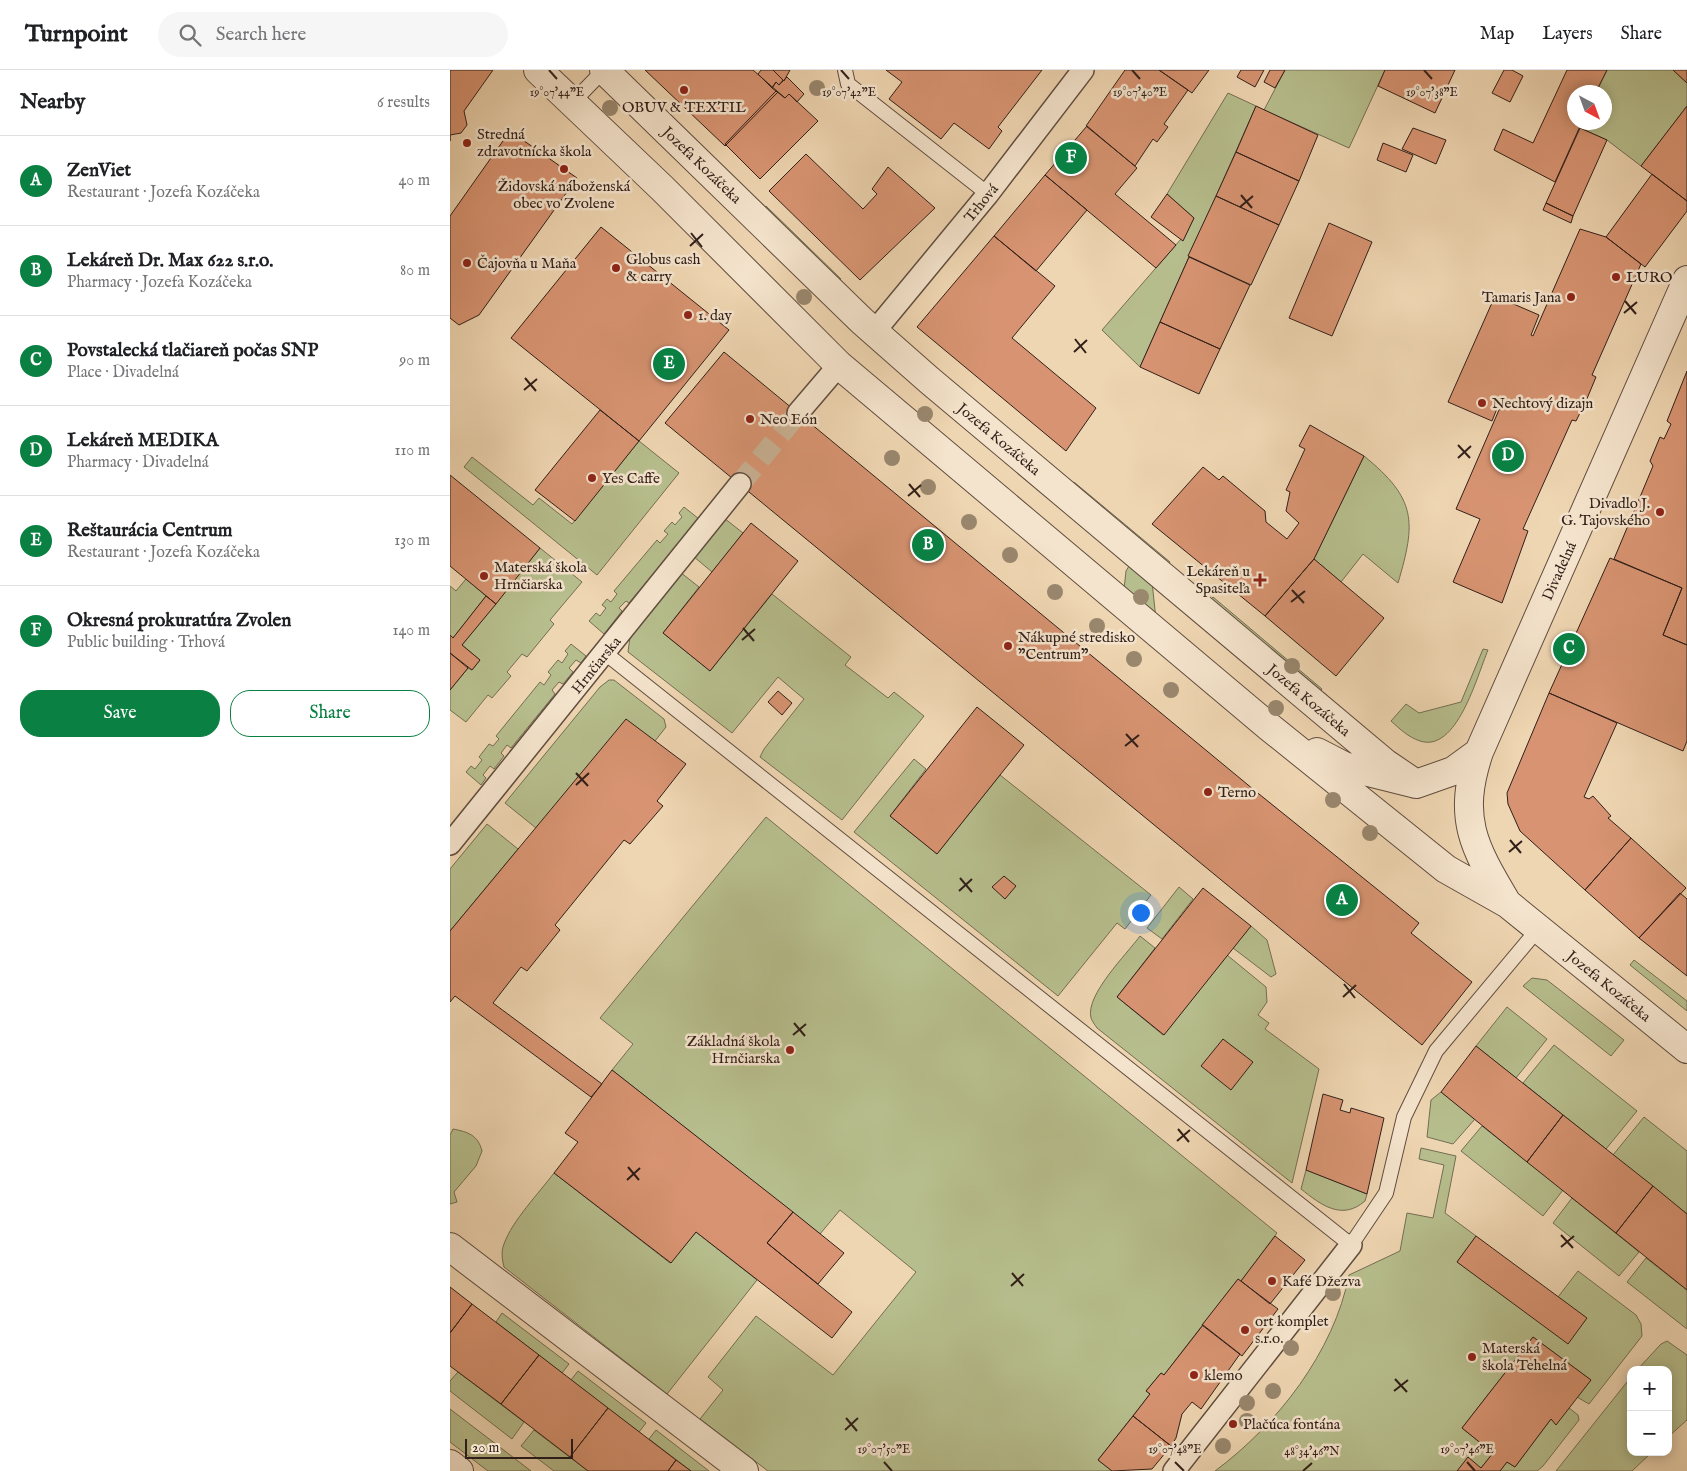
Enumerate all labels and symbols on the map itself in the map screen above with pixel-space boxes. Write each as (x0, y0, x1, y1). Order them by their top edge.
marker: OBUV & TEXTIL (678, 84, 690, 96)
text: 19°07'44"E (530, 85, 584, 100)
text: 19°07'42"E (822, 85, 876, 100)
text: 19°07'40"E (1113, 85, 1167, 100)
text: 19°07'38"E (1406, 85, 1458, 100)
north arrow (1567, 85, 1612, 130)
place label: OBUV & TEXTIL (622, 98, 746, 117)
street label: Jozefa Kozáčeka (657, 121, 746, 208)
place label: Stredná zdravotnícka škola (477, 125, 592, 161)
marker: Stredná zdravotnícka škola (461, 137, 473, 149)
pin: F (1055, 139, 1087, 177)
marker: Židovská náboženská obec vo Zvolene (558, 163, 570, 175)
place label: Židovská náboženská obec vo Zvolene (498, 177, 631, 213)
street label: Trhová (960, 180, 1003, 226)
place label: Globus cash & carry (626, 250, 700, 286)
place label: Čajovňa u Maňa (477, 254, 577, 273)
marker: Čajovňa u Maňa (461, 257, 473, 269)
marker: Globus cash & carry (610, 262, 622, 274)
place label: LURO (1626, 268, 1673, 287)
marker: LURO (1610, 271, 1622, 283)
place label: Tamaris Jana (1482, 288, 1562, 307)
marker: Tamaris Jana (1565, 291, 1577, 303)
place label: 1. day (698, 306, 732, 325)
marker: 1. day (682, 309, 694, 321)
pin: E (653, 345, 685, 383)
place label: Nechtový dizajn (1492, 394, 1593, 413)
marker: Nechtový dizajn (1476, 397, 1488, 409)
street label: Jozefa Kozáčeka (952, 398, 1045, 480)
place label: Neo Eón (760, 410, 817, 429)
marker: Neo Eón (744, 413, 756, 425)
pin: D (1492, 437, 1524, 475)
place label: Yes Caffe (602, 469, 660, 488)
marker: Yes Caffe (586, 472, 598, 484)
place label: Divadlo J. G. Tajovského (1561, 494, 1650, 530)
marker: Divadlo J. G. Tajovského (1654, 506, 1666, 518)
pin: B (912, 526, 944, 564)
street label: Divadelná (1538, 538, 1581, 604)
place label: Materská škola Hrnčiarska (494, 558, 587, 594)
place label: Lekáreň u Spasiteľa (1186, 562, 1251, 598)
marker: Materská škola Hrnčiarska (478, 570, 490, 582)
marker: Lekáreň u Spasiteľa (1254, 574, 1266, 586)
place label: Nákupné stredisko "Centrum" (1018, 628, 1135, 664)
pin: C (1553, 630, 1585, 668)
street label: Hrnčiarska (567, 632, 626, 698)
marker: Nákupné stredisko "Centrum" (1002, 640, 1014, 652)
street label: Jozefa Kozáčeka (1262, 659, 1355, 741)
place label: Terno (1218, 783, 1256, 802)
marker: Terno (1202, 786, 1214, 798)
pin: A (1326, 881, 1358, 919)
your location (1128, 900, 1154, 926)
street label: Jozefa Kozáčeka (1561, 945, 1655, 1026)
place label: Základná škola Hrnčiarska (687, 1032, 781, 1068)
marker: Základná škola Hrnčiarska (784, 1044, 796, 1056)
place label: Kafé Džezva (1282, 1272, 1361, 1291)
marker: Kafé Džezva (1266, 1275, 1278, 1287)
place label: ort komplet s.r.o. (1255, 1312, 1329, 1348)
marker: ort komplet s.r.o. (1239, 1324, 1251, 1336)
place label: Materská škola Tehelná (1482, 1339, 1567, 1375)
marker: Materská škola Tehelná (1466, 1351, 1478, 1363)
place label: klemo (1204, 1366, 1243, 1385)
marker: klemo (1188, 1369, 1200, 1381)
place label: Plačúca fontána (1243, 1415, 1341, 1434)
marker: Plačúca fontána (1227, 1418, 1239, 1430)
scale bar (465, 1436, 572, 1459)
text: 19°07'50"E (858, 1442, 910, 1457)
text: 19°07'48"E (1148, 1442, 1202, 1457)
text: 19°07'46"E (1440, 1442, 1494, 1457)
text: 48°34'46"N (1284, 1444, 1340, 1459)

